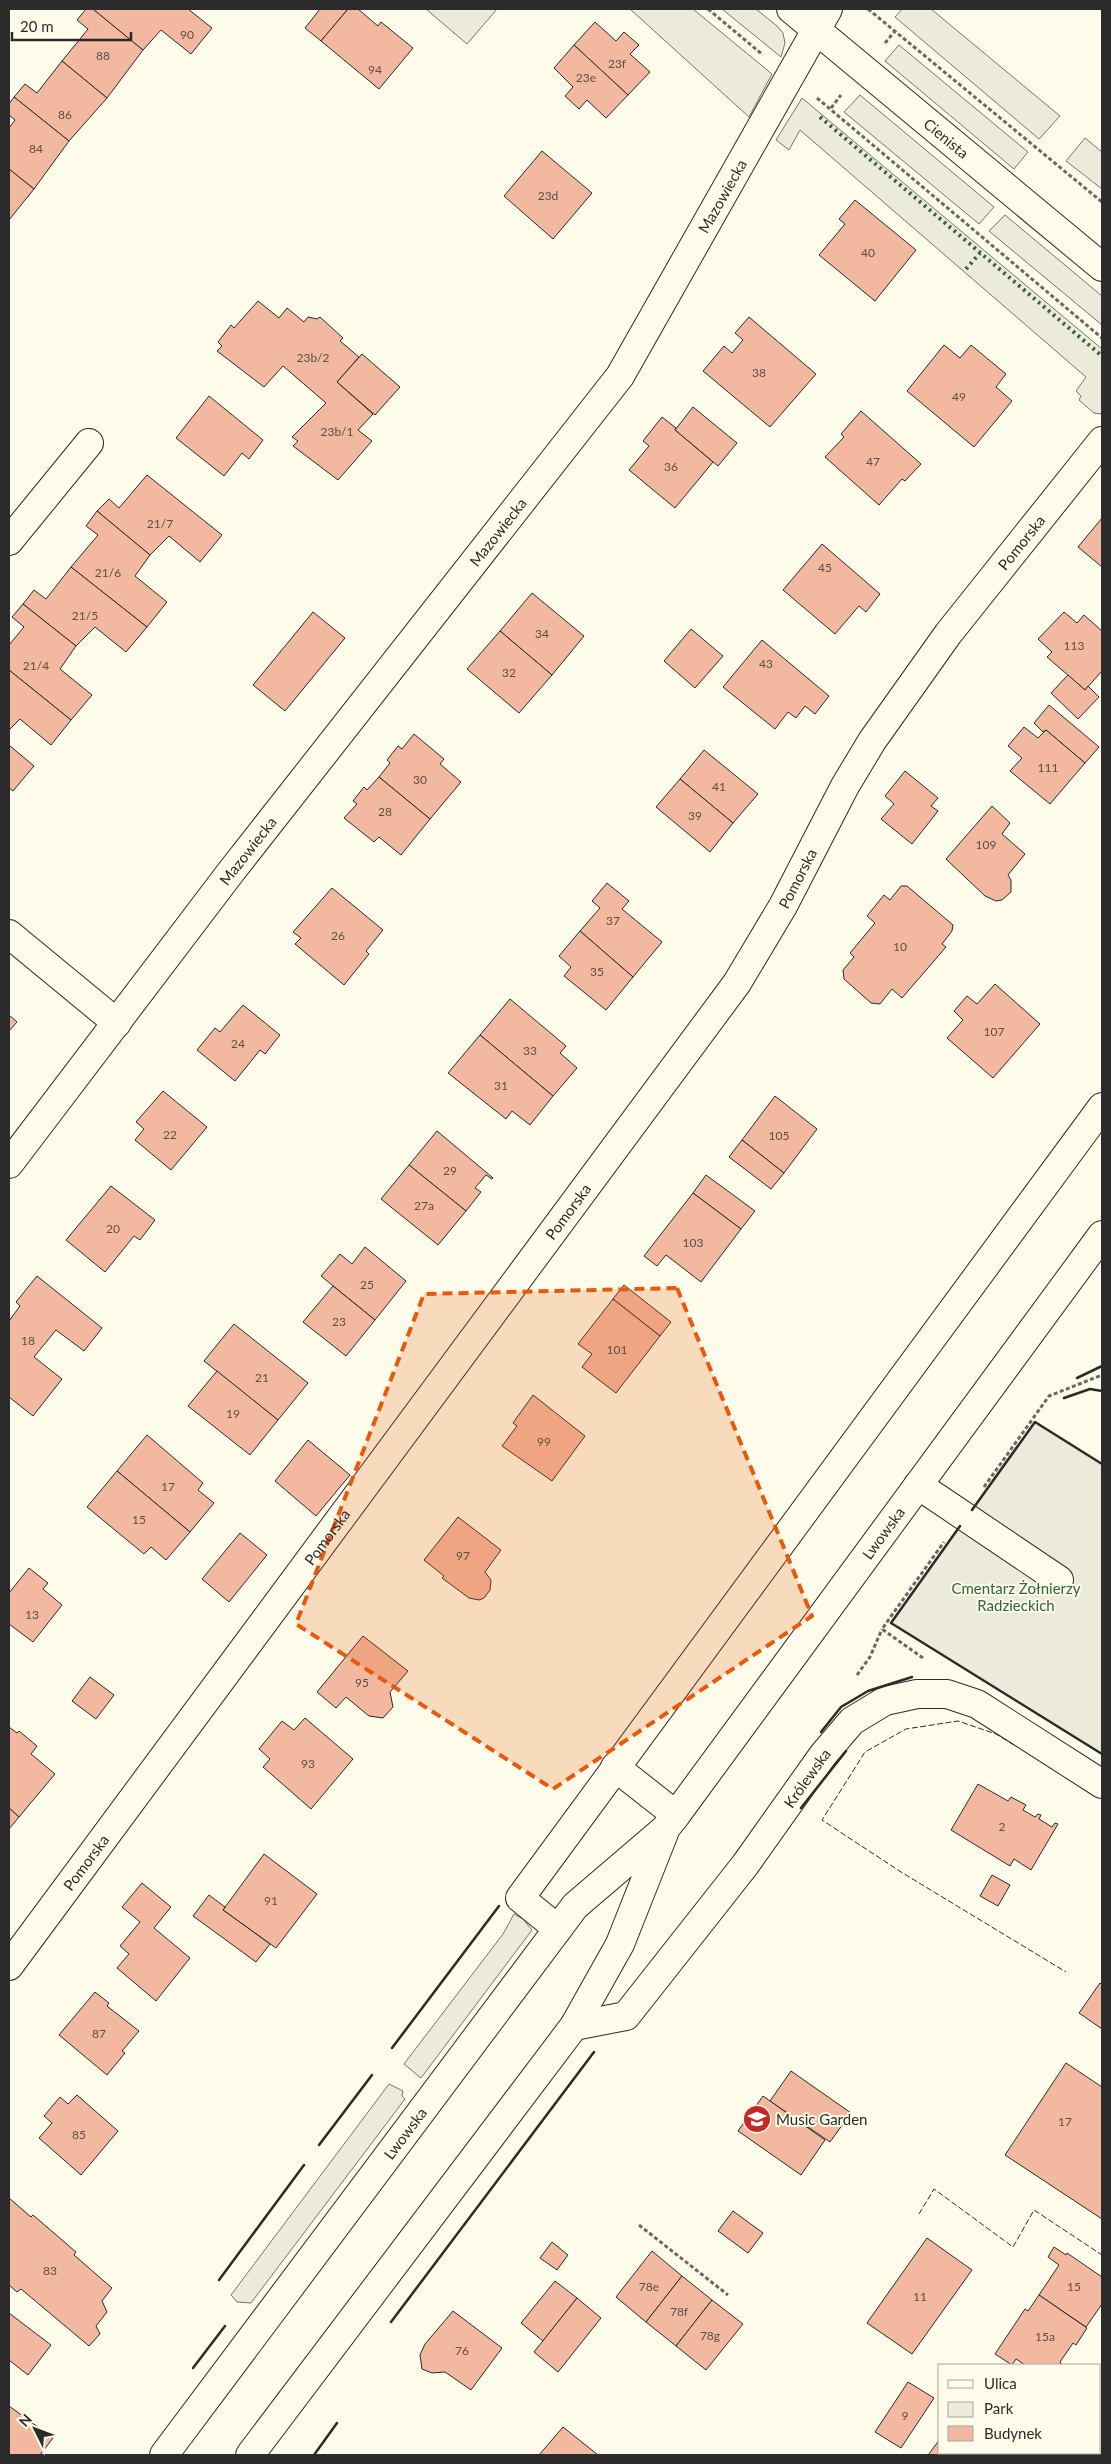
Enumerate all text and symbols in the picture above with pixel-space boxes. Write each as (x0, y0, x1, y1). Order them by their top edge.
scale bar (12, 10, 131, 42)
text: 20 m (20, 17, 54, 35)
house number: 90 (180, 27, 194, 42)
house number: 88 (96, 48, 110, 63)
house number: 23f (608, 56, 627, 71)
house number: 94 (368, 62, 382, 77)
house number: 23e (576, 70, 596, 85)
house number: 86 (58, 107, 72, 122)
street label: Cienista (920, 114, 973, 162)
house number: 84 (29, 141, 43, 156)
street label: Mazowiecka (694, 156, 750, 236)
house number: 23d (538, 188, 558, 203)
house number: 40 (861, 245, 875, 260)
house number: 23b/2 (297, 350, 329, 365)
house number: 38 (752, 365, 766, 380)
house number: 49 (952, 389, 966, 404)
house number: 23b/1 (321, 424, 353, 439)
house number: 47 (866, 454, 880, 469)
house number: 36 (664, 459, 678, 474)
street label: Mazowiecka (465, 494, 530, 570)
street label: Pomorska (994, 511, 1048, 573)
house number: 21/7 (147, 516, 173, 531)
house number: 45 (818, 560, 832, 575)
house number: 21/6 (95, 565, 121, 580)
house number: 21/5 (72, 608, 98, 623)
house number: 34 (535, 626, 549, 641)
house number: 113 (1064, 638, 1084, 653)
house number: 43 (759, 656, 773, 671)
house number: 21/4 (23, 658, 49, 673)
house number: 32 (502, 665, 516, 680)
house number: 111 (1038, 760, 1058, 775)
house number: 30 (413, 772, 427, 787)
house number: 41 (712, 779, 726, 794)
house number: 28 (378, 804, 392, 819)
house number: 39 (688, 808, 702, 823)
street label: Mazowiecka (215, 813, 280, 888)
house number: 109 (976, 837, 996, 852)
street label: Pomorska (774, 845, 820, 911)
house number: 37 (606, 913, 620, 928)
house number: 26 (331, 928, 345, 943)
house number: 10 (893, 939, 907, 954)
house number: 35 (590, 964, 604, 979)
house number: 107 (984, 1024, 1004, 1039)
house number: 24 (231, 1036, 245, 1051)
house number: 33 (523, 1043, 537, 1058)
house number: 31 (494, 1078, 508, 1093)
house number: 22 (163, 1127, 177, 1142)
house number: 105 (769, 1128, 789, 1143)
house number: 29 (443, 1163, 457, 1178)
street label: Pomorska (541, 1180, 594, 1243)
house number: 27a (414, 1198, 434, 1213)
house number: 20 (106, 1221, 120, 1236)
house number: 103 (683, 1235, 703, 1250)
house number: 25 (360, 1277, 374, 1292)
house number: 23 (332, 1314, 346, 1329)
house number: 18 (21, 1333, 35, 1348)
house number: 101 (607, 1342, 627, 1357)
house number: 21 (255, 1370, 269, 1385)
house number: 19 (226, 1406, 240, 1421)
house number: 99 (537, 1434, 551, 1449)
house number: 17 (161, 1479, 175, 1494)
street label: Lwowska (858, 1503, 908, 1562)
street label: Pomorska (300, 1505, 353, 1568)
house number: 15 (132, 1512, 146, 1527)
house number: 97 (456, 1548, 470, 1563)
park label: Cmentarz Żołnierzy Radzieckich (951, 1579, 1081, 1614)
house number: 13 (25, 1607, 39, 1622)
house number: 95 (355, 1675, 369, 1690)
street label: Królewska (780, 1745, 834, 1811)
house number: 93 (301, 1756, 315, 1771)
house number: 2 (999, 1819, 1006, 1834)
street label: Pomorska (59, 1831, 112, 1894)
house number: 91 (264, 1893, 278, 1908)
house number: 87 (92, 2026, 106, 2041)
street label: Lwowska (380, 2104, 430, 2163)
school or university icon: Music Garden (742, 2104, 772, 2134)
place label: Music Garden (776, 2110, 867, 2128)
house number: 17 (1058, 2114, 1072, 2129)
house number: 85 (72, 2127, 86, 2142)
house number: 83 (43, 2263, 57, 2278)
house number: 78e (639, 2279, 659, 2294)
house number: 15 (1067, 2279, 1081, 2294)
house number: 11 (913, 2289, 927, 2304)
house number: 78f (670, 2304, 689, 2319)
house number: 78g (700, 2328, 720, 2343)
house number: 15a (1035, 2329, 1055, 2344)
house number: 76 (455, 2343, 469, 2358)
legend (938, 2364, 1101, 2454)
text: Ulica (984, 2374, 1017, 2392)
text: Park (984, 2399, 1014, 2417)
north arrow (10, 2404, 60, 2454)
house number: 9 (902, 2408, 909, 2423)
text: N (15, 2410, 35, 2430)
text: Budynek (984, 2424, 1042, 2442)

